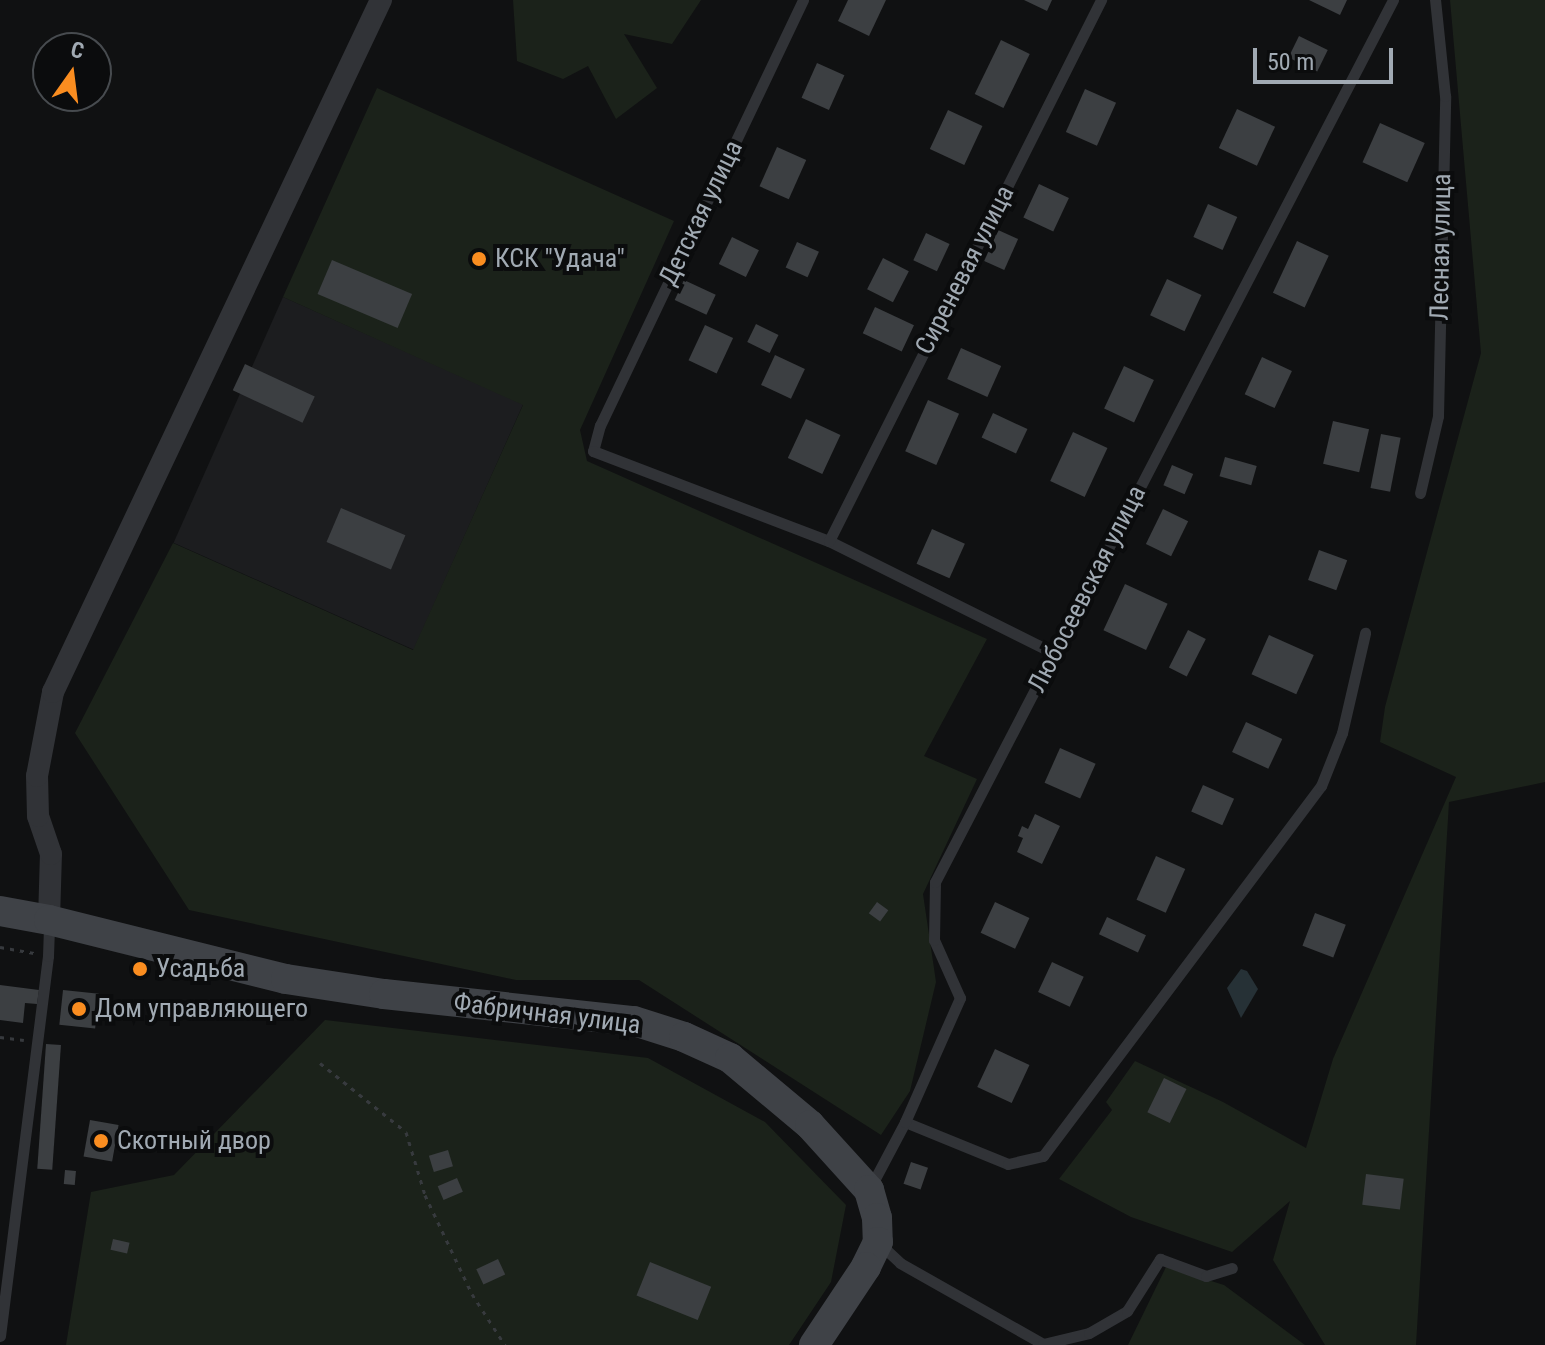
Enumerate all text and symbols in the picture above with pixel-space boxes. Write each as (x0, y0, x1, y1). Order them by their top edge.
north arrow (32, 32, 112, 112)
scale bar (1257, 32, 1397, 82)
text: С (68, 37, 87, 64)
text: 50 m (1267, 48, 1314, 76)
street label: Детская улица (652, 135, 750, 291)
street label: Лесная улица (1424, 173, 1458, 321)
street label: Сиреневая улица (909, 180, 1021, 360)
place label: КСК "Удача" (495, 243, 625, 275)
marker: КСК "Удача" (470, 250, 488, 268)
street label: Любосеевская улица (1021, 480, 1153, 698)
place label: Усадьба (156, 953, 245, 985)
marker: Усадьба (131, 960, 149, 978)
street label: Фабричная улица (452, 987, 642, 1041)
place label: Дом управляющего (95, 993, 308, 1025)
marker: Дом управляющего (70, 1000, 88, 1018)
place label: Скотный двор (117, 1125, 271, 1157)
marker: Скотный двор (92, 1132, 110, 1150)

